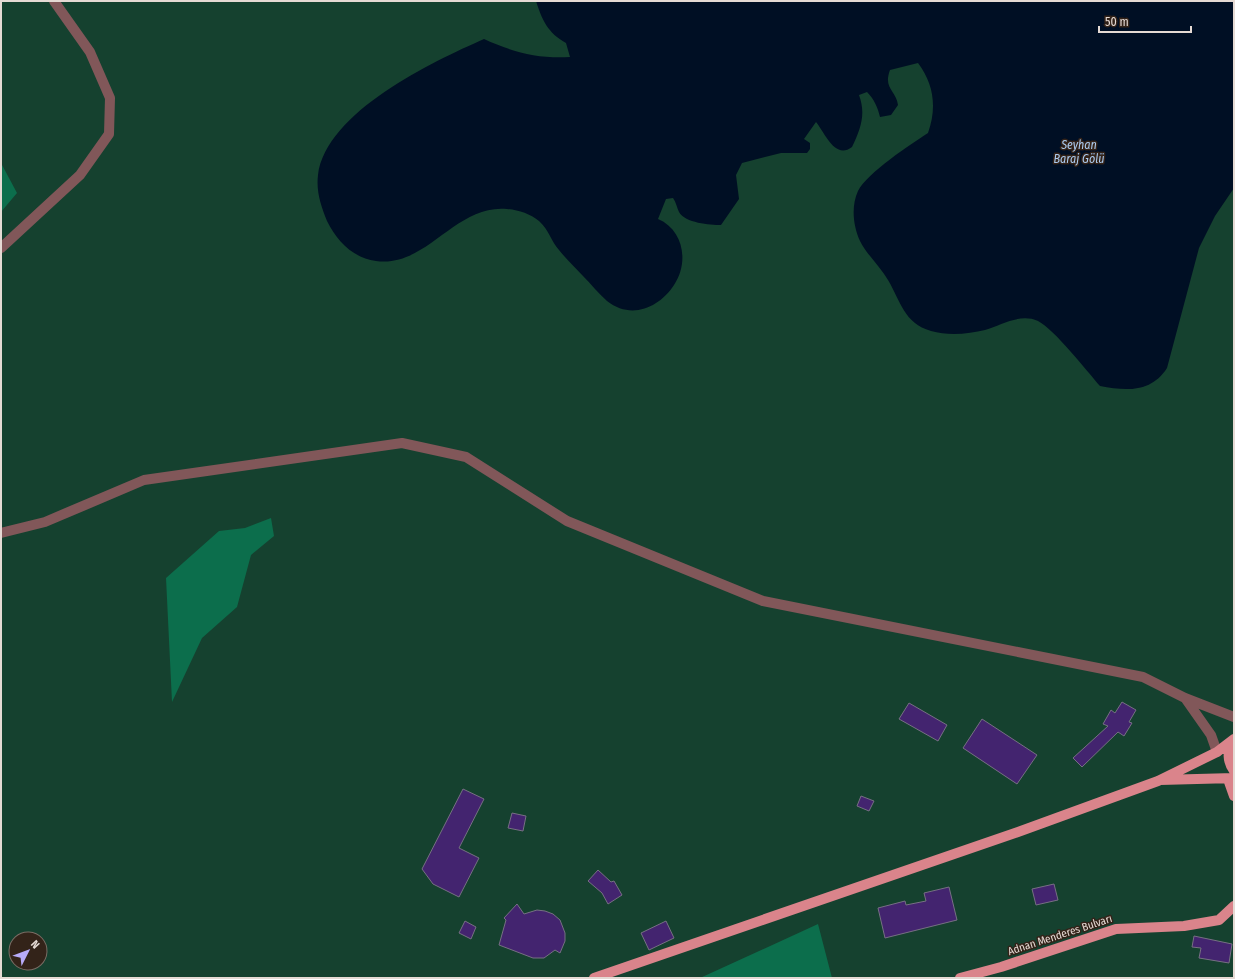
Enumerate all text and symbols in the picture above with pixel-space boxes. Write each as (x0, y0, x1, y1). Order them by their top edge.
scale bar (1099, 8, 1191, 34)
text: 50 m (1105, 15, 1129, 29)
water label: Seyhan Baraj Gölü (1053, 138, 1105, 166)
street label: Adnan Menderes Bulvarı (1006, 912, 1114, 958)
north arrow (8, 931, 48, 971)
text: N (28, 938, 42, 951)

